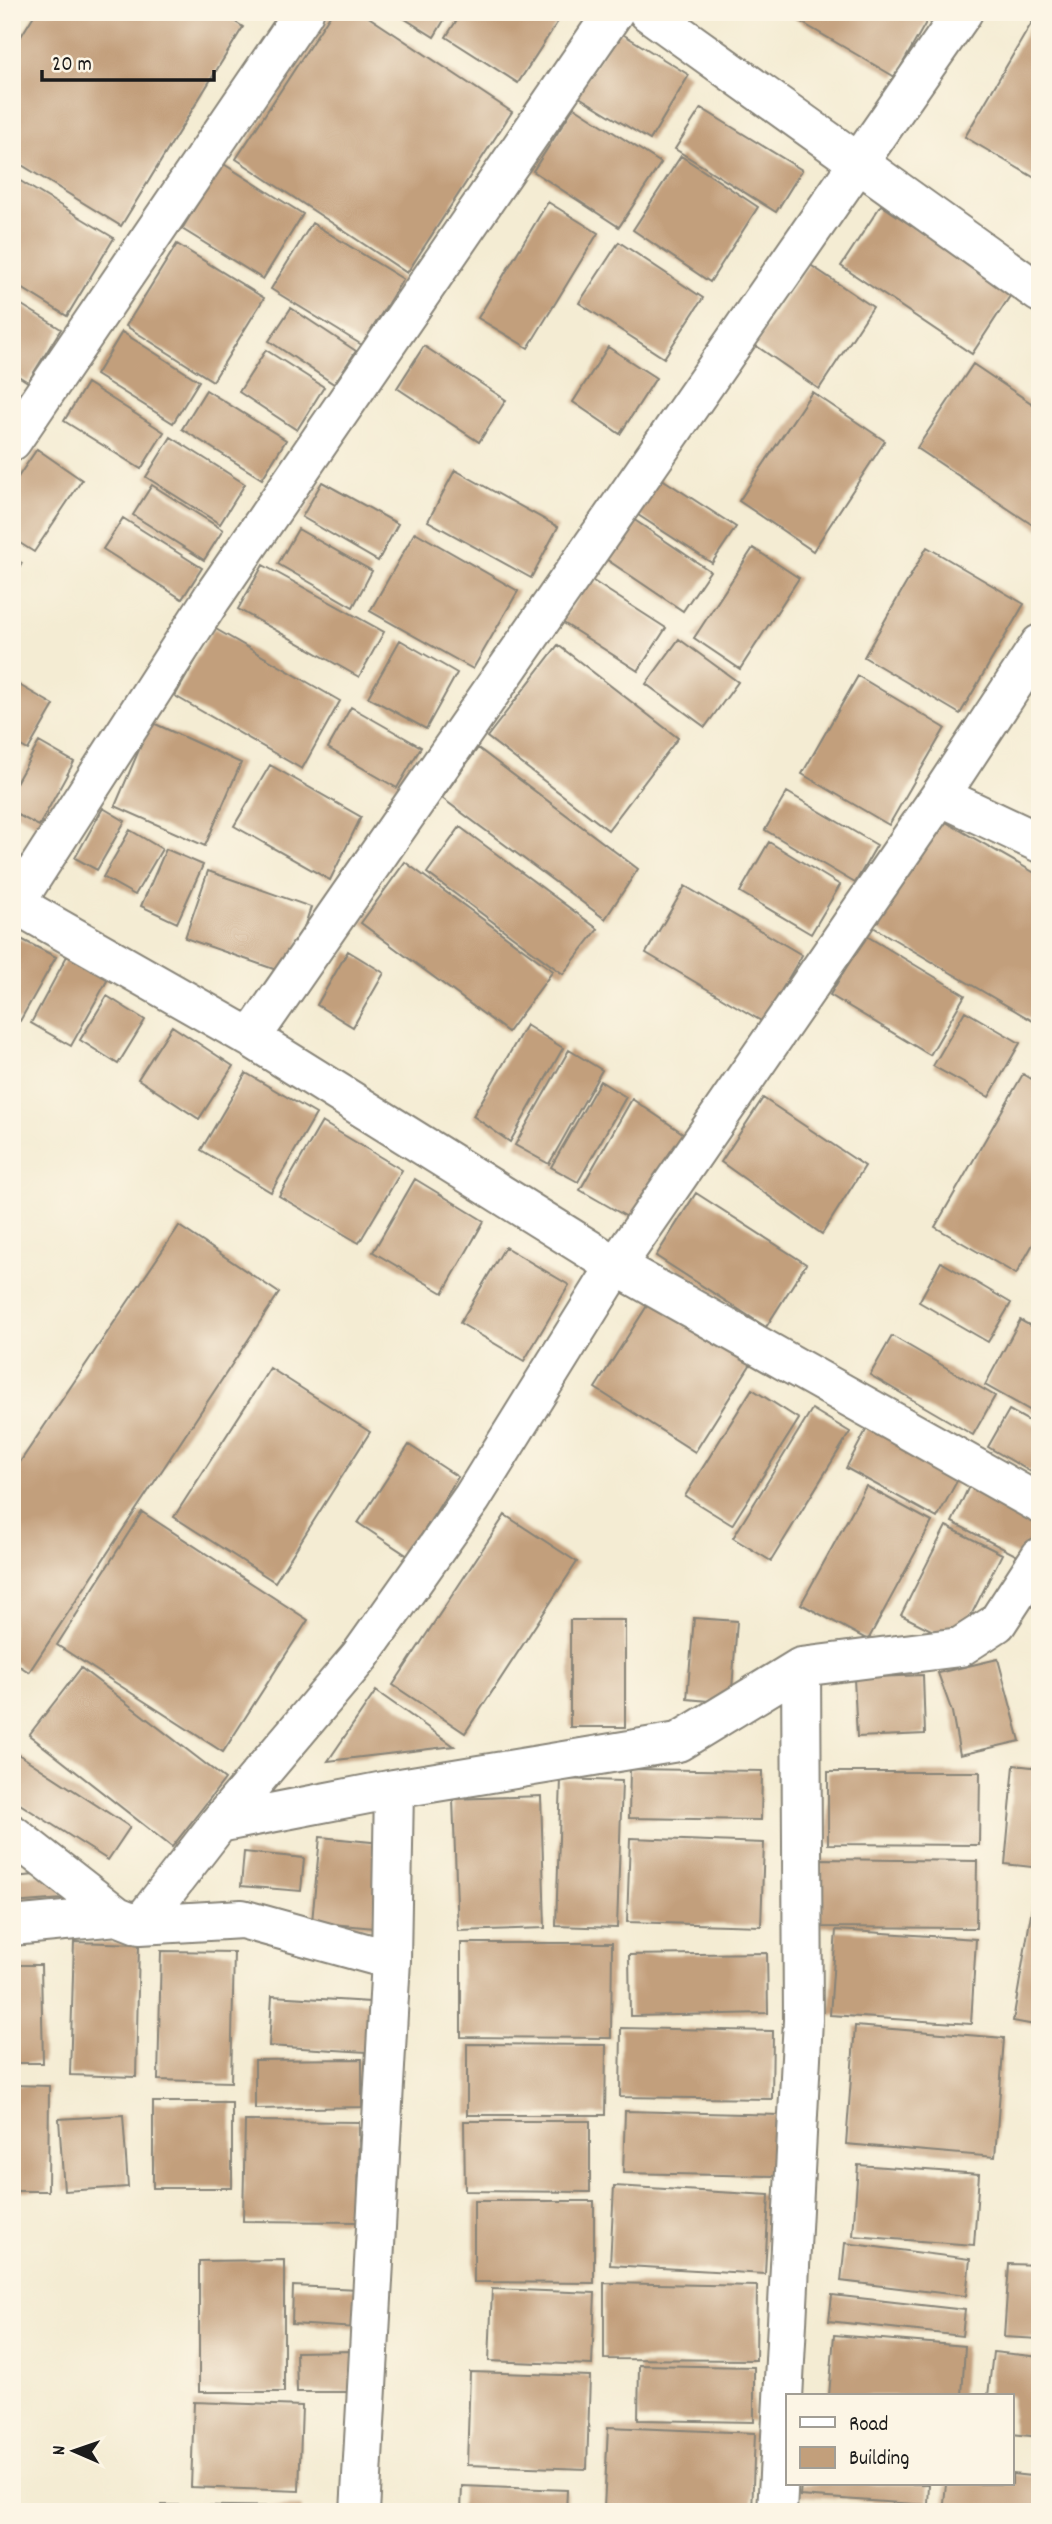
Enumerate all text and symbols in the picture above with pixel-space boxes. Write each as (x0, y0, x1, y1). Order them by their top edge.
scale bar (42, 38, 214, 82)
text: 20 m (52, 51, 92, 81)
legend (786, 2394, 1014, 2486)
text: Road (849, 2411, 888, 2441)
north arrow (38, 2416, 108, 2486)
text: N (47, 2445, 74, 2456)
text: Building (849, 2445, 909, 2475)

